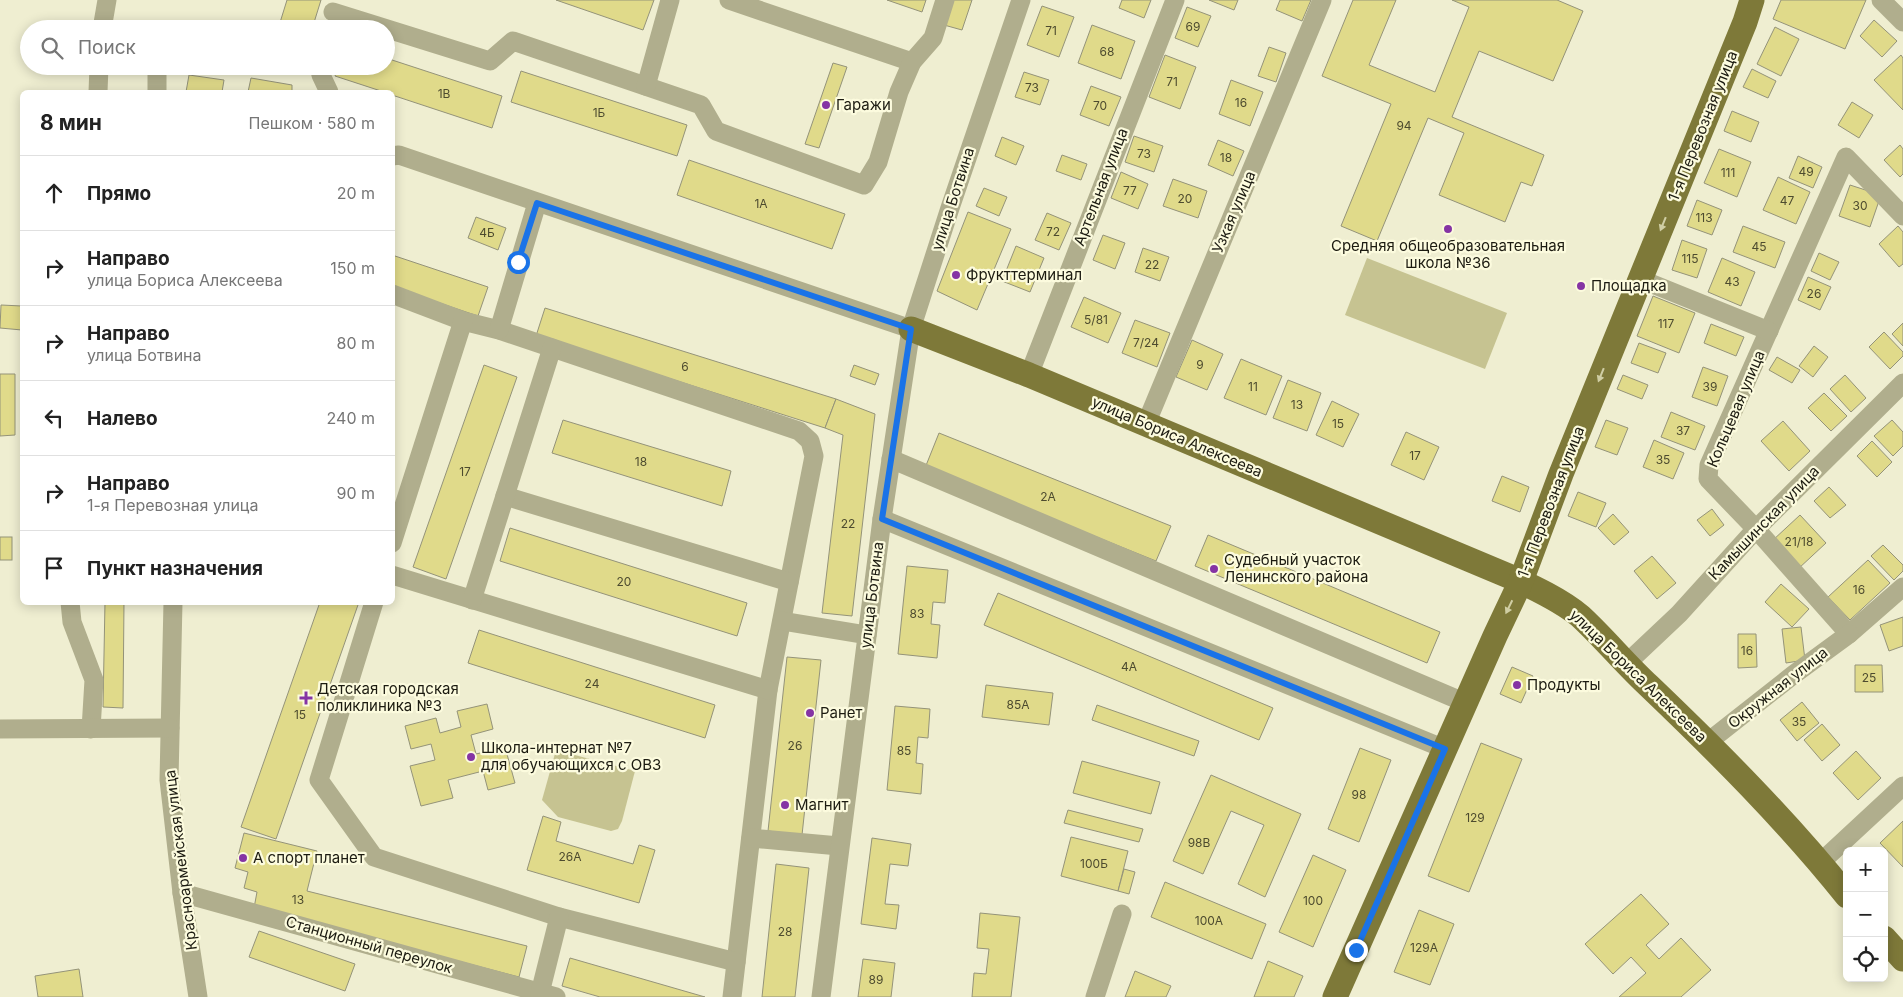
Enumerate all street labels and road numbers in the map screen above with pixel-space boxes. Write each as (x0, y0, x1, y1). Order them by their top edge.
street label: 1-я Перевозная улица (1664, 48, 1741, 204)
street label: Артельная улица (1069, 125, 1132, 248)
street label: улица Ботвина (927, 145, 978, 253)
street label: Узкая улица (1208, 168, 1259, 256)
street label: Кольцевая улица (1702, 347, 1769, 470)
street label: улица Бориса Алексеева (1089, 392, 1265, 481)
street label: 1-я Перевозная улица (1513, 423, 1588, 580)
street label: Камышинская улица (1704, 462, 1823, 584)
street label: улица Ботвина (856, 540, 887, 649)
street label: улица Бориса Алексеева (1566, 605, 1711, 746)
street label: Окружная улица (1724, 643, 1831, 733)
street label: Красноармейская улица (160, 769, 201, 951)
street label: Станционный переулок (284, 912, 455, 977)

